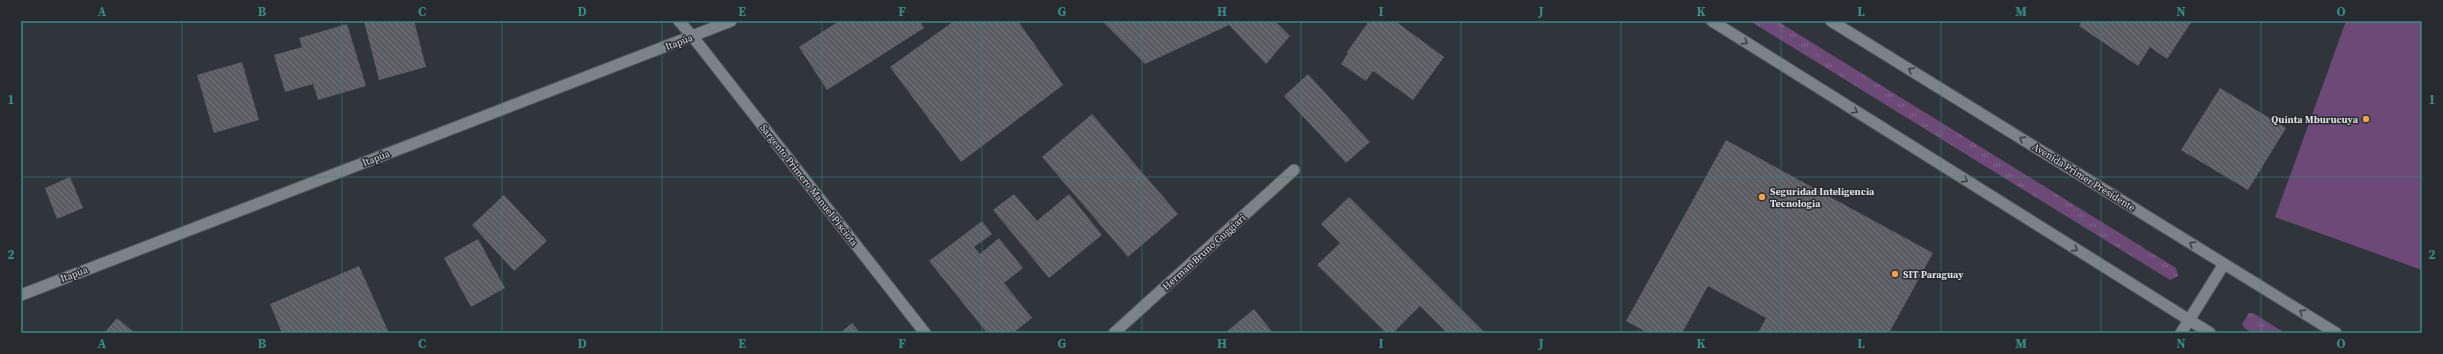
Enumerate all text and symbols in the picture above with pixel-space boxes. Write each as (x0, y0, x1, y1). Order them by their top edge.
text: A (98, 3, 107, 20)
text: B (258, 3, 267, 20)
text: C (418, 3, 426, 20)
text: D (577, 3, 587, 20)
text: E (738, 3, 746, 20)
text: F (898, 3, 906, 20)
text: G (1058, 3, 1067, 20)
text: H (1217, 3, 1227, 20)
text: I (1378, 3, 1384, 20)
text: J (1537, 3, 1544, 20)
text: K (1696, 3, 1706, 20)
text: L (1857, 3, 1865, 20)
text: M (2015, 3, 2027, 20)
text: N (2176, 3, 2186, 20)
text: O (2336, 3, 2346, 20)
street label: Itapúa (663, 31, 695, 53)
one-way arrow (1741, 37, 1748, 44)
one-way arrow (1908, 68, 1915, 75)
text: 1 (7, 91, 15, 108)
text: 1 (2428, 91, 2436, 108)
one-way arrow (1851, 106, 1858, 113)
place label: Quinta Mburucuya (2271, 113, 2359, 126)
marker: Quinta Mburucuya (2361, 114, 2371, 124)
street label: Sargento Primero Manuel Pisciota (757, 121, 861, 249)
one-way arrow (2019, 136, 2026, 143)
street label: Avenida Primer Presidente (2030, 140, 2138, 214)
street label: Itapúa (360, 147, 392, 169)
one-way arrow (1961, 175, 1968, 182)
place label: Seguridad Inteligencia Tecnologia (1770, 185, 1875, 210)
marker: Seguridad Inteligencia Tecnologia (1757, 192, 1767, 202)
street label: Herman Bruno Guggiari (1160, 211, 1248, 293)
one-way arrow (2189, 241, 2196, 249)
one-way arrow (2071, 244, 2078, 251)
text: 2 (7, 246, 15, 263)
text: 2 (2428, 246, 2436, 263)
street label: Itapúa (58, 263, 90, 285)
place label: SIT Paraguay (1903, 268, 1964, 281)
marker: SIT Paraguay (1890, 269, 1900, 279)
one-way arrow (2299, 310, 2306, 317)
text: A (98, 335, 107, 352)
text: B (258, 335, 267, 352)
text: C (418, 335, 426, 352)
text: D (577, 335, 587, 352)
text: E (738, 335, 746, 352)
text: F (898, 335, 906, 352)
text: G (1058, 335, 1067, 352)
text: H (1217, 335, 1227, 352)
text: I (1378, 335, 1384, 352)
text: J (1537, 335, 1544, 352)
text: K (1696, 335, 1706, 352)
text: L (1857, 335, 1865, 352)
text: M (2015, 335, 2027, 352)
text: N (2176, 335, 2186, 352)
text: O (2336, 335, 2346, 352)

